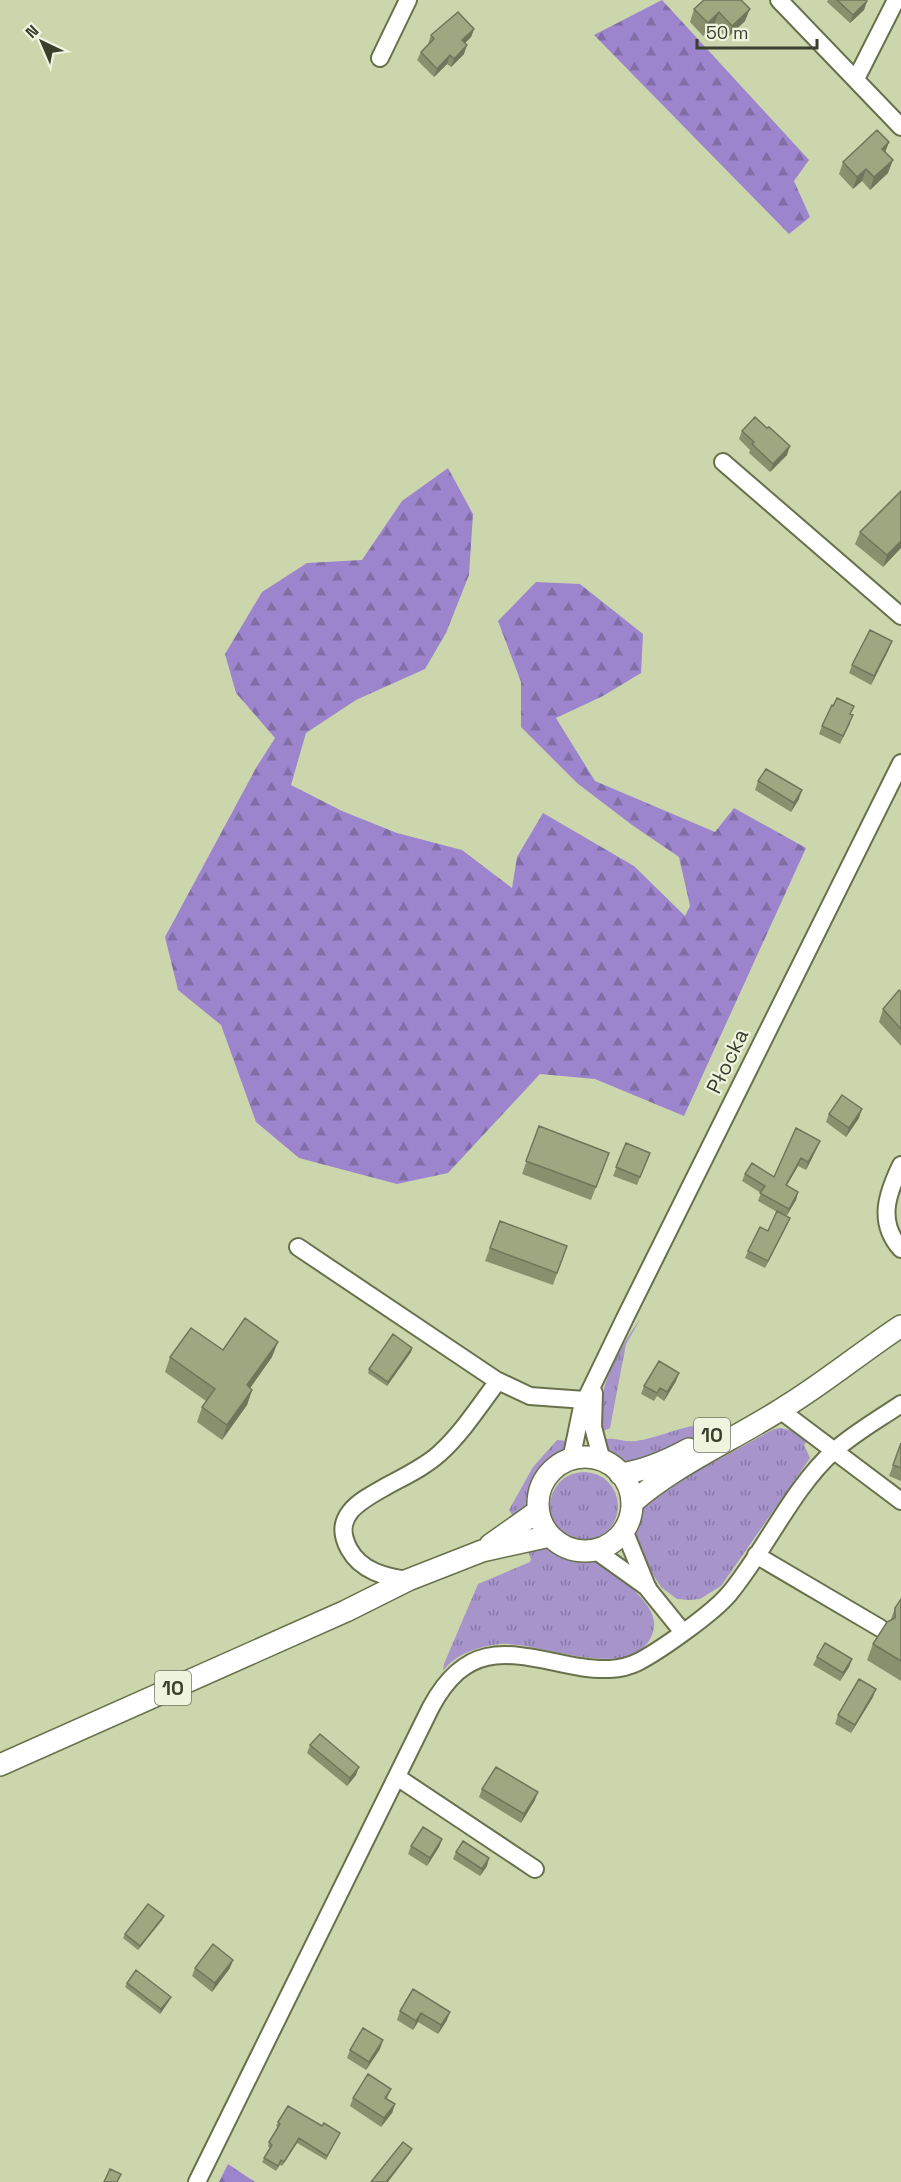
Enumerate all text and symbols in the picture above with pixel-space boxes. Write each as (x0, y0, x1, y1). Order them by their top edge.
north arrow (12, 12, 72, 72)
scale bar (697, 12, 817, 50)
text: N (21, 20, 43, 43)
text: 50 m (706, 21, 748, 44)
street label: Płocka (700, 1024, 754, 1098)
road number: 10 (694, 1418, 730, 1452)
road number: 10 (155, 1671, 191, 1705)

